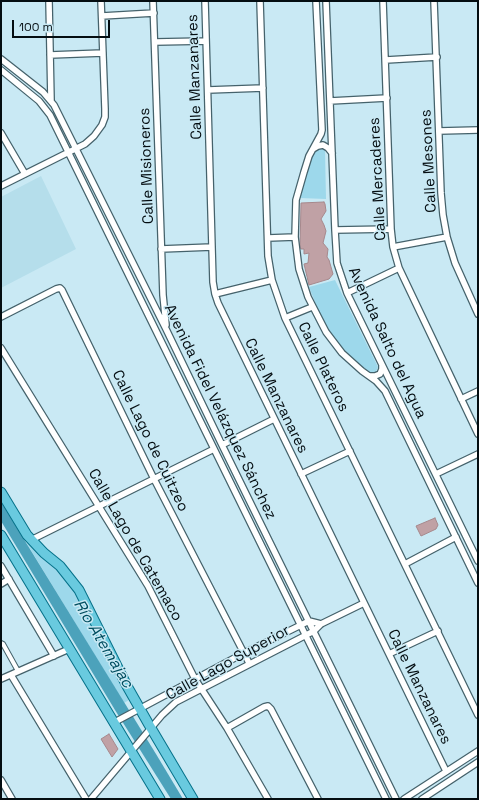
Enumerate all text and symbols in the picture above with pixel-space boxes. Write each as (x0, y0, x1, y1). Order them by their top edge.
scale bar (14, 12, 112, 38)
street label: Calle Manzanares (184, 14, 206, 140)
text: 100 m (19, 19, 53, 35)
street label: Calle Misioneros (136, 107, 158, 225)
street label: Calle Mesones (417, 109, 441, 213)
street label: Calle Mercaderes (366, 117, 390, 241)
street label: Avenida Salto del Agua (344, 264, 430, 422)
street label: Avenida Fidel Velázquez Sánchez (160, 302, 280, 522)
street label: Calle Plateros (294, 319, 352, 415)
street label: Calle Manzanares (240, 336, 312, 456)
street label: Calle Lago de Cuitzeo (108, 367, 192, 515)
street label: Calle Lago de Catemaco (84, 466, 186, 624)
water label: Río Atemajac (69, 596, 137, 692)
street label: Calle Lago Superior (163, 621, 293, 705)
street label: Calle Manzanares (383, 627, 455, 747)

